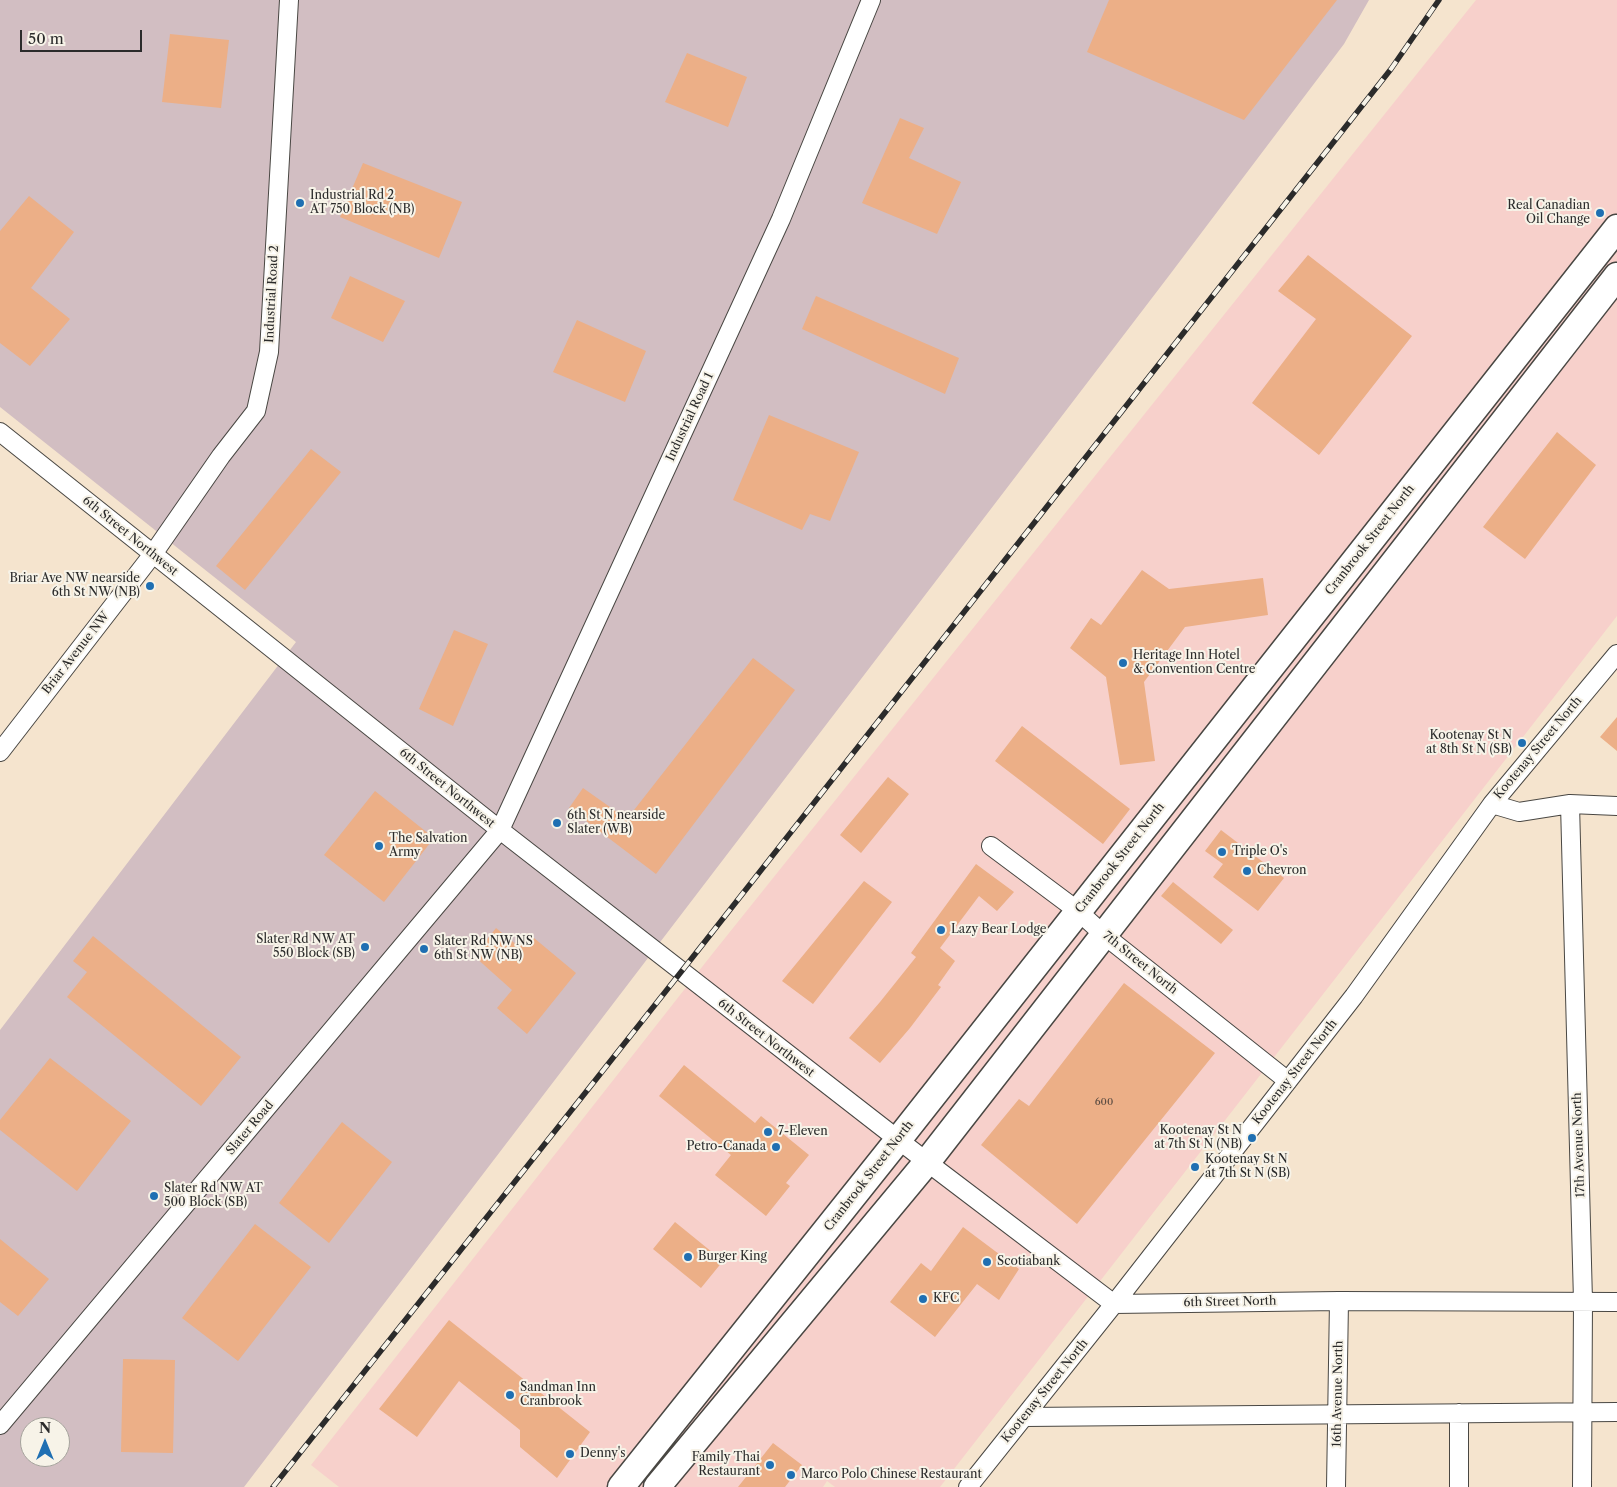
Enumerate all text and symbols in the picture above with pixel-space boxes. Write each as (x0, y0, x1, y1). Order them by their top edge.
scale bar (22, 20, 145, 52)
text: 50 m (28, 29, 64, 48)
place label: Industrial Rd 2 AT 750 Block (NB) (310, 189, 414, 217)
marker: Industrial Rd 2 AT 750 Block (NB) (294, 197, 306, 209)
place label: Real Canadian Oil Change (1507, 199, 1590, 227)
marker: Real Canadian Oil Change (1594, 207, 1606, 219)
street label: Industrial Road 2 (262, 245, 282, 343)
street label: Industrial Road 1 (663, 371, 717, 463)
street label: Cranbrook Street North (1322, 482, 1418, 598)
street label: 6th Street Northwest (79, 493, 181, 579)
place label: Briar Ave NW nearside 6th St NW (NB) (9, 572, 140, 600)
marker: Briar Ave NW nearside 6th St NW (NB) (144, 580, 156, 592)
street label: Briar Avenue NW (39, 609, 113, 697)
place label: Heritage Inn Hotel & Convention Centre (1133, 649, 1255, 677)
marker: Heritage Inn Hotel & Convention Centre (1117, 657, 1129, 669)
street label: Kootenay Street North (1491, 694, 1585, 802)
place label: Kootenay St N at 8th St N (SB) (1426, 729, 1512, 757)
marker: Kootenay St N at 8th St N (SB) (1516, 737, 1528, 749)
street label: 6th Street Northwest (396, 745, 498, 831)
street label: Cranbrook Street North (1072, 800, 1168, 916)
place label: 6th St N nearside Slater (WB) (567, 809, 665, 837)
marker: 6th St N nearside Slater (WB) (551, 817, 563, 829)
place label: The Salvation Army (389, 832, 468, 860)
marker: The Salvation Army (373, 840, 385, 852)
place label: Triple O's (1232, 845, 1288, 859)
marker: Triple O's (1216, 846, 1228, 858)
place label: Chevron (1257, 864, 1307, 878)
marker: Chevron (1241, 865, 1253, 877)
place label: Lazy Bear Lodge (951, 923, 1046, 937)
marker: Lazy Bear Lodge (935, 924, 947, 936)
street label: 7th Street North (1100, 929, 1180, 997)
place label: Slater Rd NW AT 550 Block (SB) (256, 933, 355, 961)
place label: Slater Rd NW NS 6th St NW (NB) (434, 935, 533, 963)
marker: Slater Rd NW AT 550 Block (SB) (359, 941, 371, 953)
marker: Slater Rd NW NS 6th St NW (NB) (418, 943, 430, 955)
street label: 6th Street Northwest (715, 996, 817, 1080)
street label: Kootenay Street North (1250, 1017, 1340, 1127)
street label: 17th Avenue North (1570, 1092, 1588, 1198)
house number: 600 (1095, 1096, 1113, 1108)
street label: Slater Road (223, 1098, 277, 1158)
street label: Cranbrook Street North (821, 1118, 917, 1234)
place label: Kootenay St N at 7th St N (NB) (1154, 1124, 1242, 1152)
place label: 7-Eleven (778, 1125, 828, 1139)
marker: 7-Eleven (762, 1126, 774, 1138)
marker: Kootenay St N at 7th St N (NB) (1246, 1132, 1258, 1144)
place label: Petro-Canada (687, 1140, 766, 1154)
marker: Petro-Canada (770, 1141, 782, 1153)
place label: Kootenay St N at 7th St N (SB) (1205, 1153, 1290, 1181)
marker: Kootenay St N at 7th St N (SB) (1189, 1161, 1201, 1173)
place label: Slater Rd NW AT 500 Block (SB) (164, 1182, 263, 1210)
marker: Slater Rd NW AT 500 Block (SB) (148, 1190, 160, 1202)
place label: Burger King (698, 1250, 767, 1264)
marker: Burger King (682, 1251, 694, 1263)
place label: Scotiabank (997, 1255, 1060, 1269)
marker: Scotiabank (981, 1256, 993, 1268)
place label: KFC (933, 1292, 959, 1306)
marker: KFC (917, 1293, 929, 1305)
street label: 6th Street North (1183, 1294, 1277, 1310)
street label: Kootenay Street North (999, 1336, 1091, 1446)
street label: 16th Avenue North (1330, 1341, 1346, 1447)
place label: Sandman Inn Cranbrook (520, 1381, 596, 1409)
marker: Sandman Inn Cranbrook (504, 1389, 516, 1401)
north arrow (20, 1417, 70, 1467)
text: N (39, 1419, 51, 1437)
place label: Denny's (580, 1447, 626, 1461)
marker: Denny's (564, 1448, 576, 1460)
place label: Family Thai Restaurant (692, 1451, 760, 1479)
marker: Family Thai Restaurant (764, 1459, 776, 1471)
place label: Marco Polo Chinese Restaurant (801, 1468, 982, 1482)
marker: Marco Polo Chinese Restaurant (785, 1469, 797, 1481)

